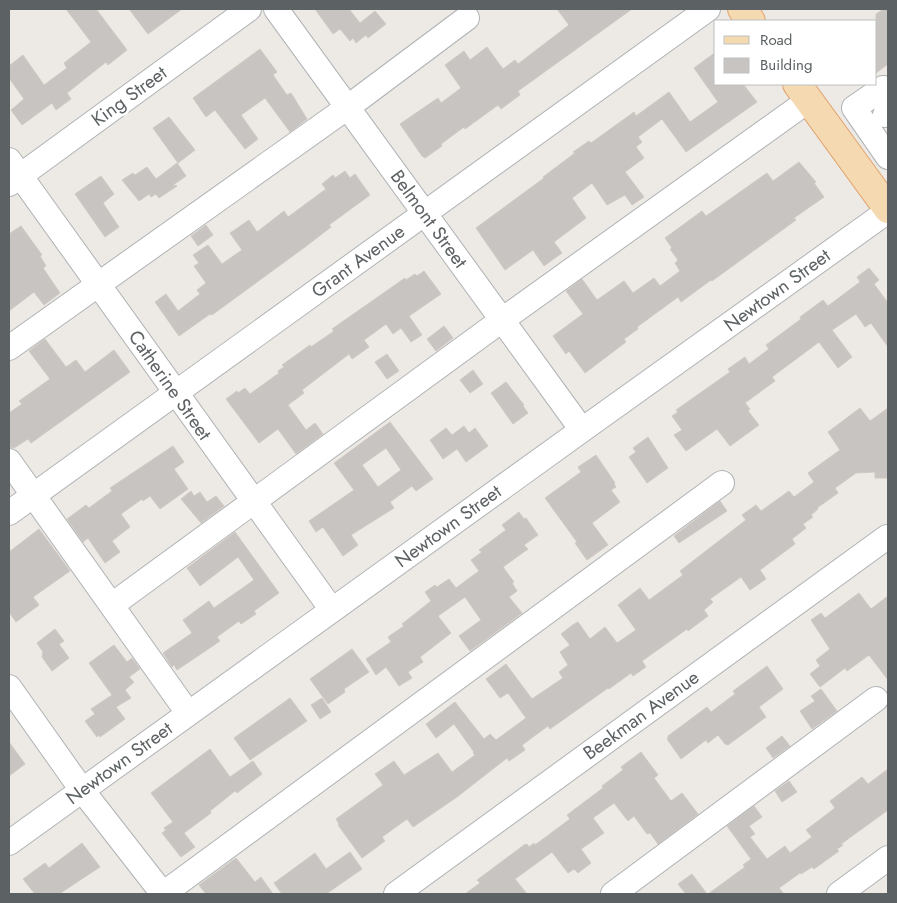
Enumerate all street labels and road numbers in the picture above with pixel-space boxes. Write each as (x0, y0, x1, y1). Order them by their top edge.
street label: King Street (86, 59, 173, 133)
street label: Belmont Street (384, 164, 474, 274)
street label: Grant Avenue (306, 218, 411, 304)
street label: Newtown Street (718, 242, 836, 338)
street label: Catherine Street (122, 325, 218, 446)
street label: Newtown Street (389, 478, 507, 574)
street label: Beekman Avenue (578, 664, 705, 766)
street label: Newtown Street (60, 715, 178, 811)

